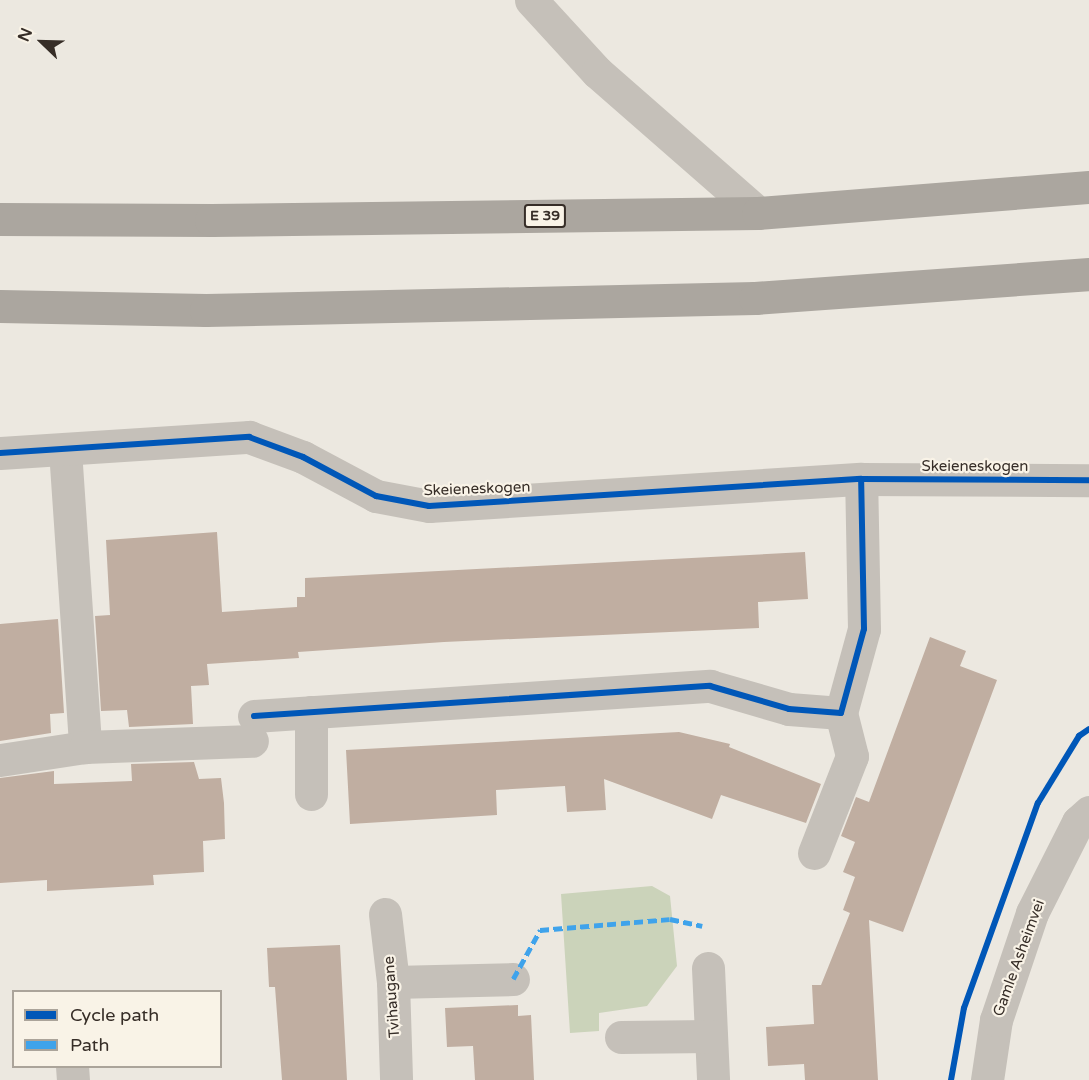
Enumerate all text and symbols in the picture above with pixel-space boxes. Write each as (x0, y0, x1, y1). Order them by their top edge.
north arrow (12, 12, 72, 72)
text: N (14, 25, 37, 45)
road number: E 39 (522, 205, 568, 227)
street label: Skeieneskogen (922, 458, 1028, 476)
street label: Skeieneskogen (423, 478, 531, 500)
street label: Gamle Asheimvei (989, 897, 1049, 1019)
street label: Tvihaugane (380, 956, 404, 1038)
legend (12, 990, 222, 1068)
text: Cycle path (70, 1004, 159, 1026)
text: Path (70, 1034, 109, 1056)

